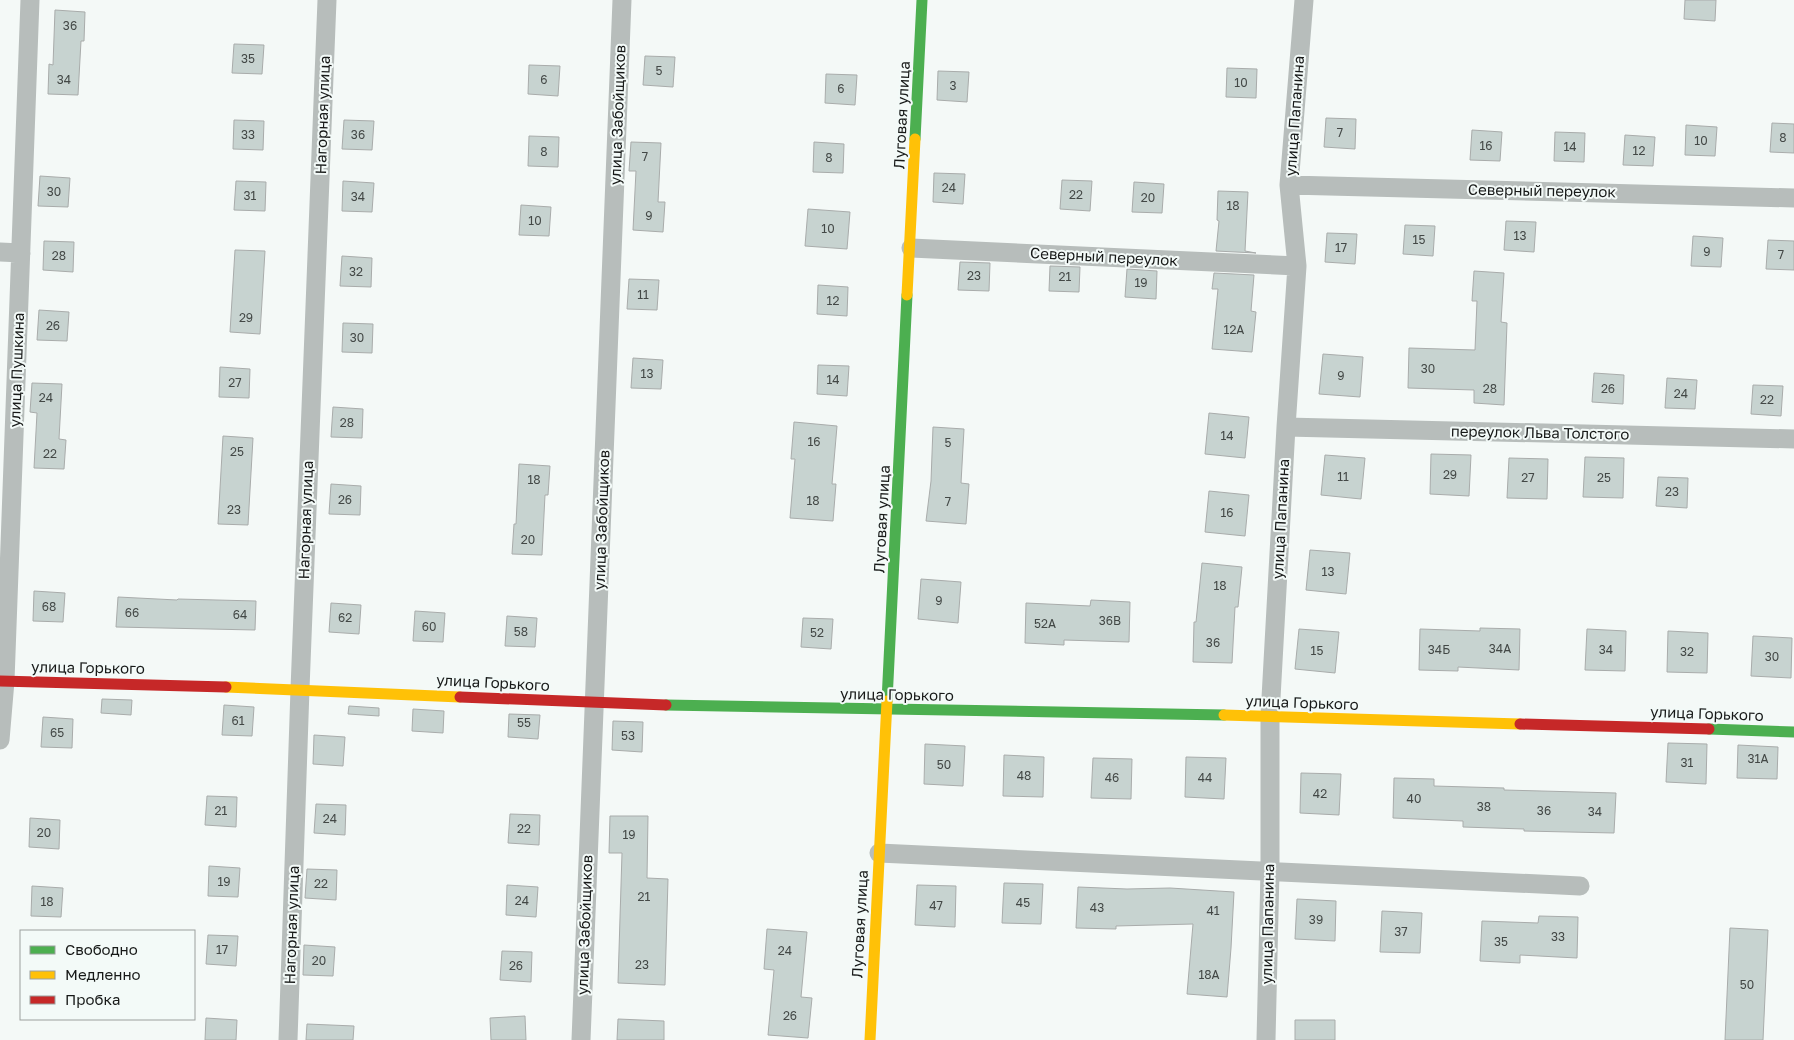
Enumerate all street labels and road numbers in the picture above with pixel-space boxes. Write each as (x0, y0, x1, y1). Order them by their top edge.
street label: улица Забойщиков (606, 44, 628, 185)
street label: Нагорная улица (311, 55, 333, 175)
street label: улица Папанина (1281, 55, 1307, 177)
street label: Луговая улица (889, 61, 913, 169)
street label: Северный переулок (1468, 180, 1617, 200)
street label: Северный переулок (1030, 243, 1179, 269)
street label: улица Пушкина (5, 312, 27, 428)
street label: переулок Льва Толстого (1451, 421, 1629, 443)
street label: улица Забойщиков (590, 449, 612, 590)
street label: улица Папанина (1268, 458, 1292, 580)
street label: Нагорная улица (294, 460, 316, 580)
street label: Луговая улица (869, 465, 893, 573)
street label: улица Горького (31, 657, 145, 677)
street label: улица Горького (436, 670, 550, 694)
street label: улица Горького (840, 684, 954, 704)
street label: улица Горького (1245, 691, 1359, 713)
street label: улица Горького (1650, 702, 1764, 724)
street label: улица Забойщиков (573, 854, 595, 995)
street label: улица Папанина (1257, 863, 1277, 985)
street label: Нагорная улица (280, 865, 302, 985)
street label: Луговая улица (847, 870, 871, 978)

